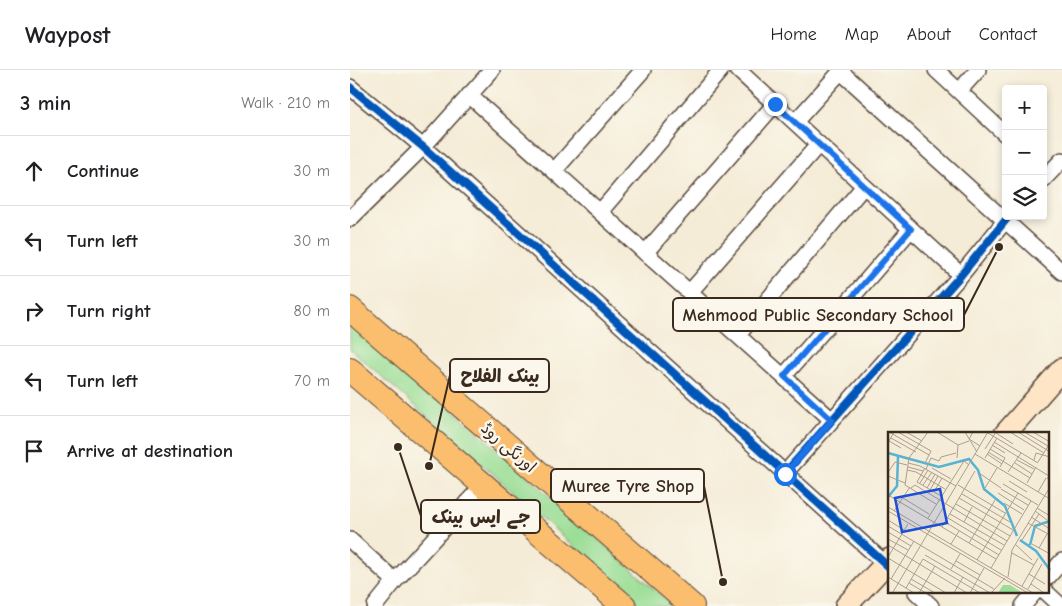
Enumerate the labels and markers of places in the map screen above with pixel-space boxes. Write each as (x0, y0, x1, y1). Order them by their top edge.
callout: Mehmood Public Secondary School (673, 298, 964, 331)
callout: بینک الفلاح (450, 359, 549, 392)
callout: Muree Tyre Shop (551, 469, 704, 502)
callout: جے ایس بینک (421, 500, 540, 533)

